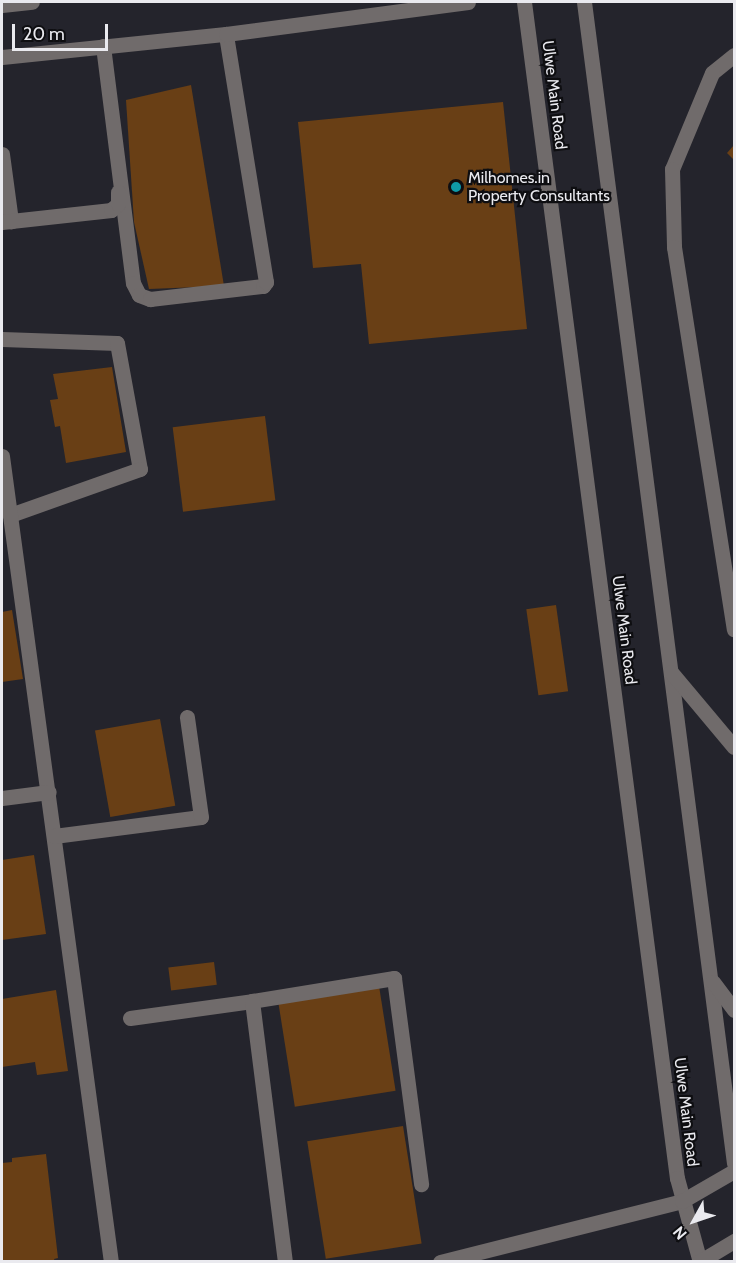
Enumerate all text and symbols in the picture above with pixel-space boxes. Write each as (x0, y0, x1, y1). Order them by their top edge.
scale bar (15, 12, 111, 50)
text: 20 m (23, 23, 65, 45)
street label: Ulwe Main Road (538, 39, 570, 151)
place label: Milhomes.in Property Consultants (468, 168, 610, 206)
marker: Milhomes.in Property Consultants (449, 180, 463, 194)
street label: Ulwe Main Road (608, 574, 640, 686)
street label: Ulwe Main Road (670, 1056, 702, 1168)
north arrow (664, 1191, 724, 1251)
text: N (669, 1222, 691, 1243)

